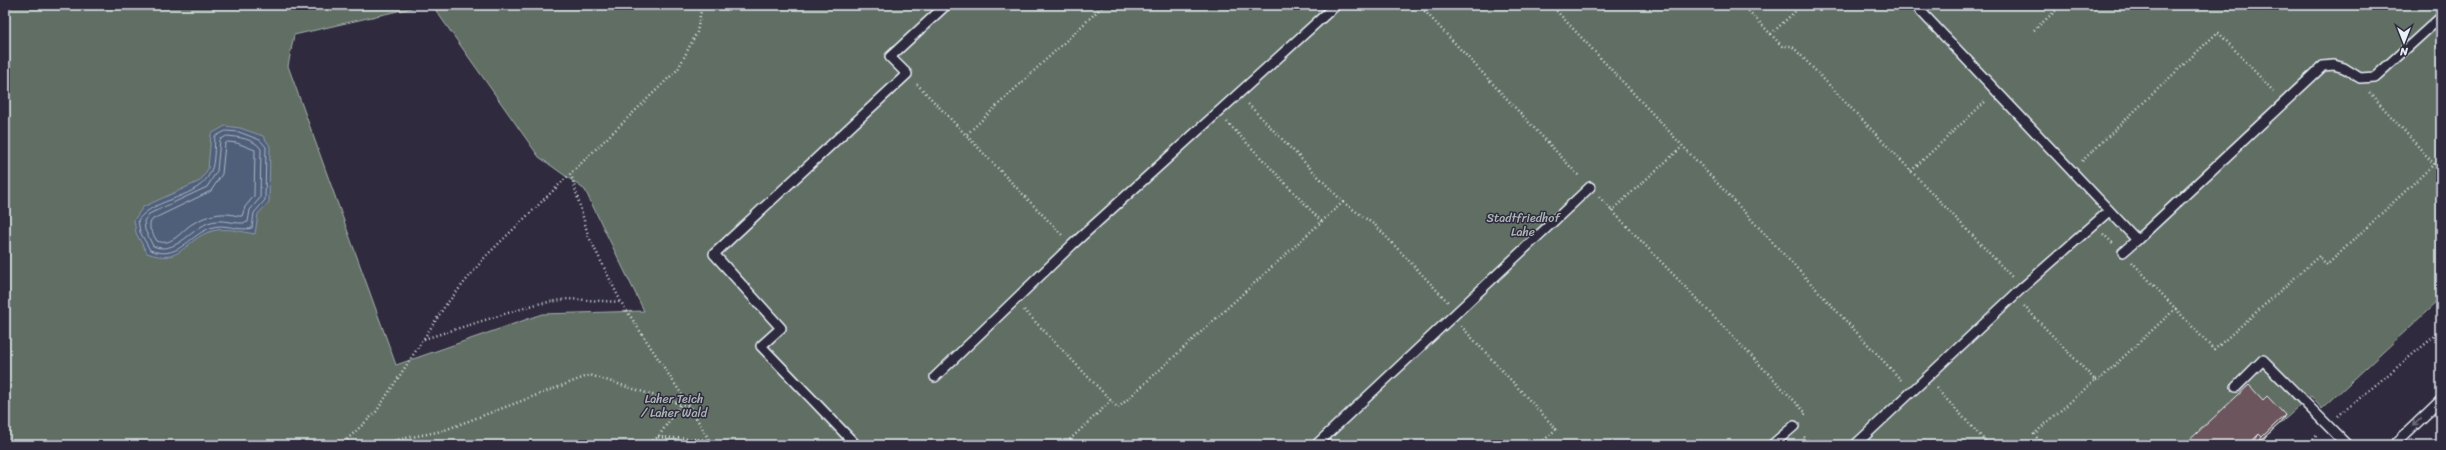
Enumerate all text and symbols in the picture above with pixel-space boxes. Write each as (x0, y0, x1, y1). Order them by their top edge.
north arrow (2384, 22, 2424, 62)
text: N (2400, 42, 2409, 61)
park label: Stadtfriedhof Lahe (1486, 207, 1561, 243)
park label: Laher Teich / Laher Wald (641, 388, 709, 424)
one-way arrow (2412, 418, 2422, 427)

